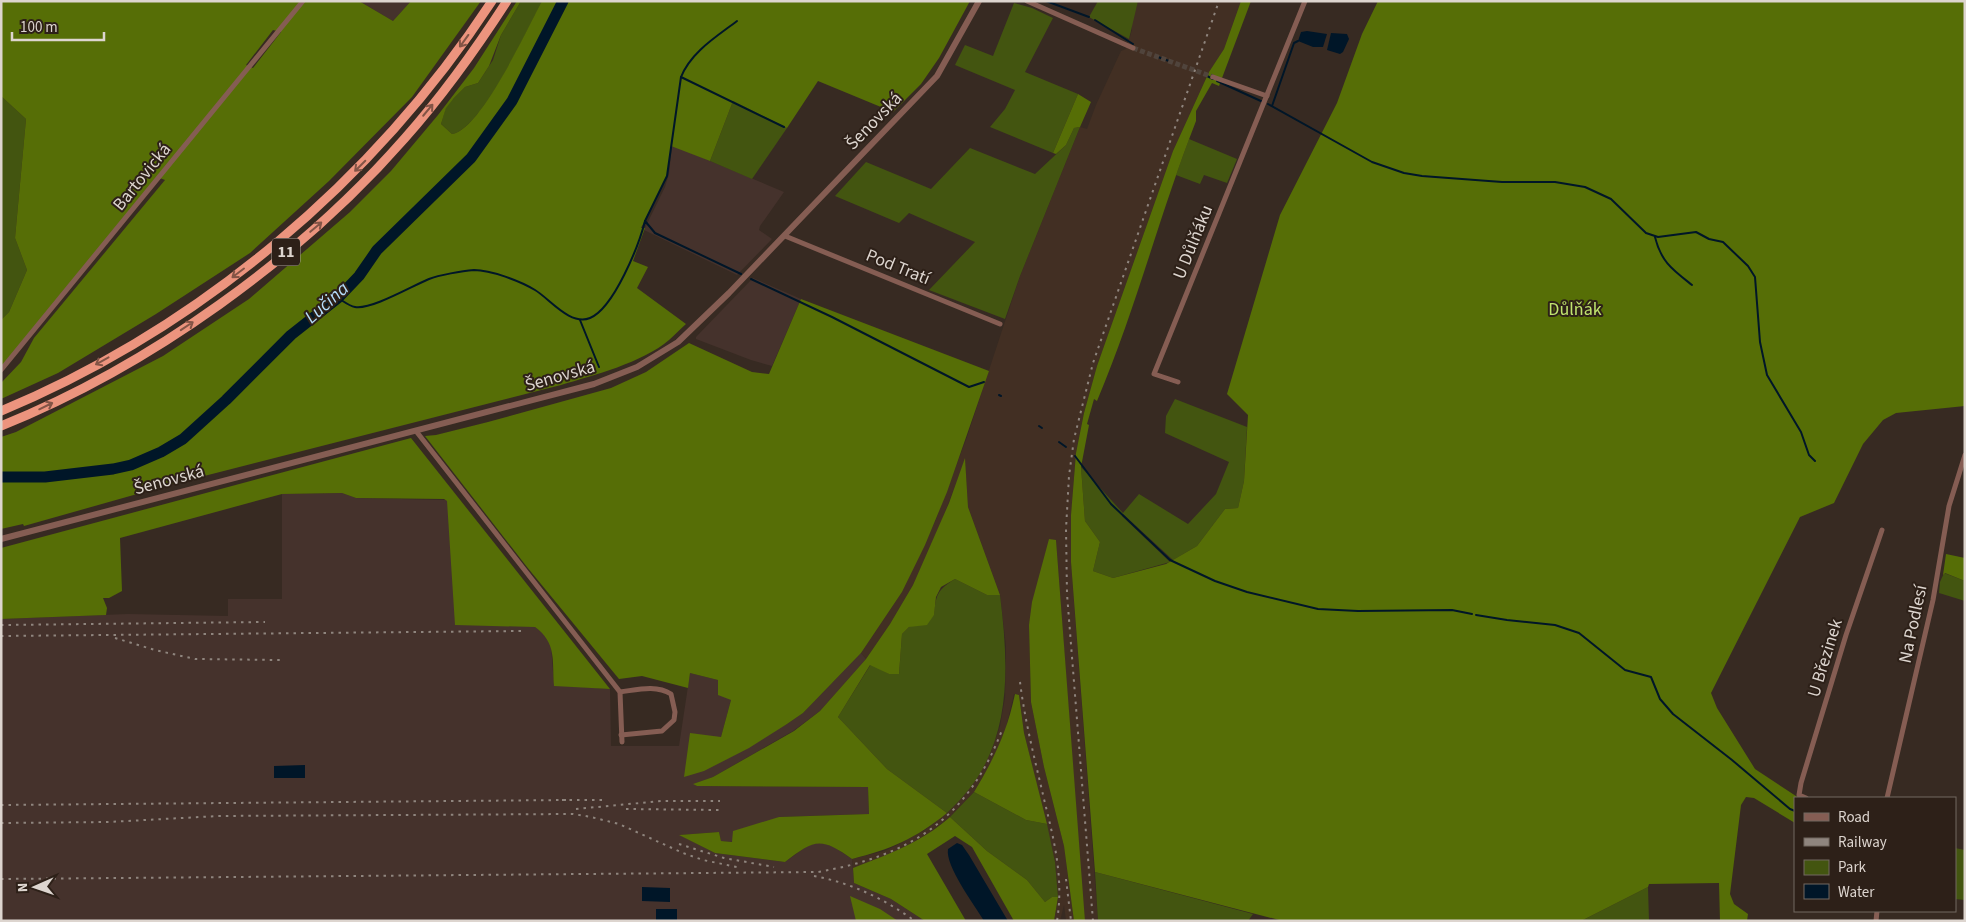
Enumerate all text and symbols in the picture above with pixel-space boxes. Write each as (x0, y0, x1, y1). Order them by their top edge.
scale bar (12, 10, 105, 42)
text: 100 m (20, 17, 58, 38)
one-way arrow (459, 34, 469, 48)
street label: Šenovská (840, 86, 908, 156)
one-way arrow (423, 104, 434, 117)
street label: Bartovická (107, 138, 177, 216)
one-way arrow (354, 159, 366, 172)
street label: U Důlňáku (1167, 201, 1219, 283)
one-way arrow (309, 221, 322, 232)
road number: 11 (272, 238, 300, 266)
street label: Pod Tratí (862, 243, 934, 291)
one-way arrow (231, 268, 245, 278)
water label: Lučina (299, 276, 355, 330)
park label: Důlňák (1548, 297, 1602, 322)
one-way arrow (180, 321, 194, 331)
street label: Šenovská (522, 354, 598, 398)
one-way arrow (95, 357, 110, 367)
one-way arrow (38, 401, 53, 410)
street label: Šenovská (131, 459, 207, 501)
street label: Na Podlesí (1893, 582, 1934, 665)
street label: U Březinek (1801, 616, 1849, 700)
legend (1794, 797, 1956, 912)
text: Road (1838, 807, 1870, 828)
text: Railway (1838, 832, 1887, 853)
text: Park (1838, 857, 1867, 878)
north arrow (10, 862, 60, 912)
text: N (13, 882, 33, 892)
text: Water (1838, 882, 1875, 903)

